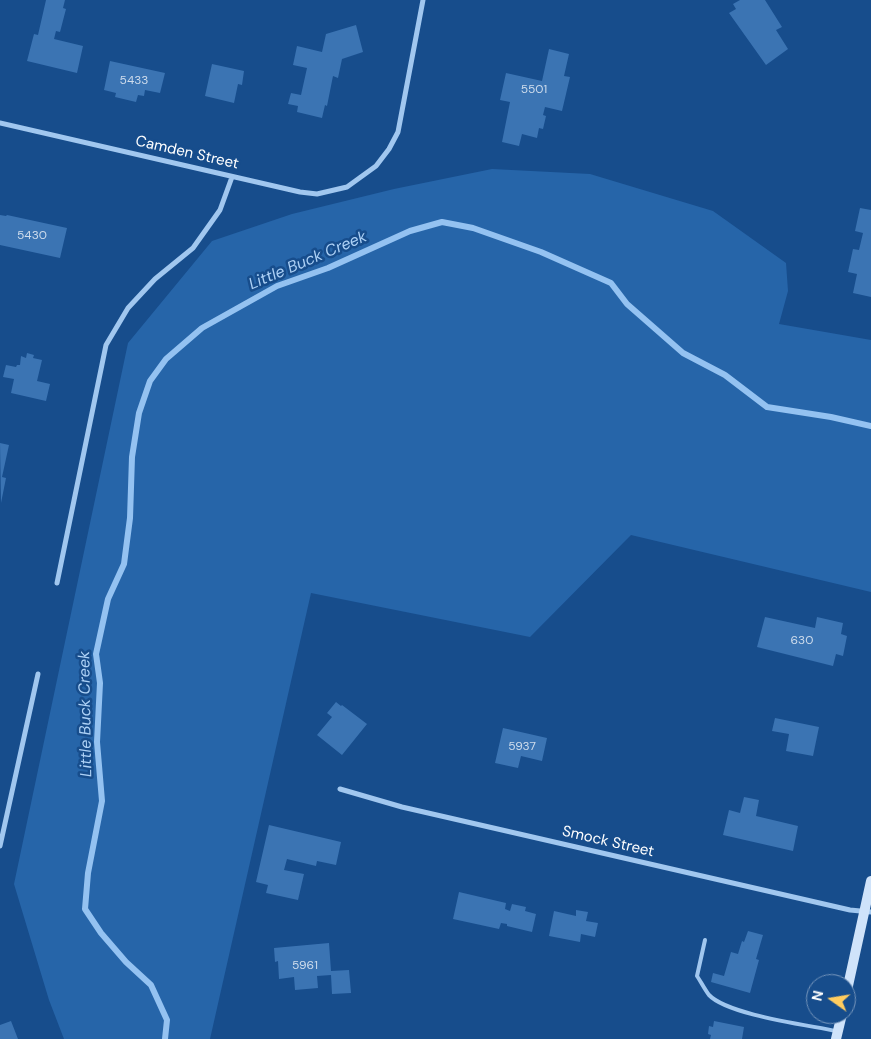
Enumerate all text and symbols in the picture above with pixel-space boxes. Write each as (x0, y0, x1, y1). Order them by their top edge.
house number: 5433 (120, 74, 148, 88)
house number: 5501 (521, 83, 547, 97)
street label: Camden Street (134, 132, 240, 174)
water label: Little Buck Creek (246, 227, 370, 295)
house number: 5430 (17, 229, 47, 243)
house number: 630 (791, 634, 813, 648)
water label: Little Buck Creek (75, 651, 97, 777)
house number: 5937 (508, 740, 536, 754)
street label: Smock Street (560, 823, 656, 861)
house number: 5961 (292, 959, 318, 973)
north arrow (806, 974, 856, 1024)
text: N (807, 989, 827, 1003)

